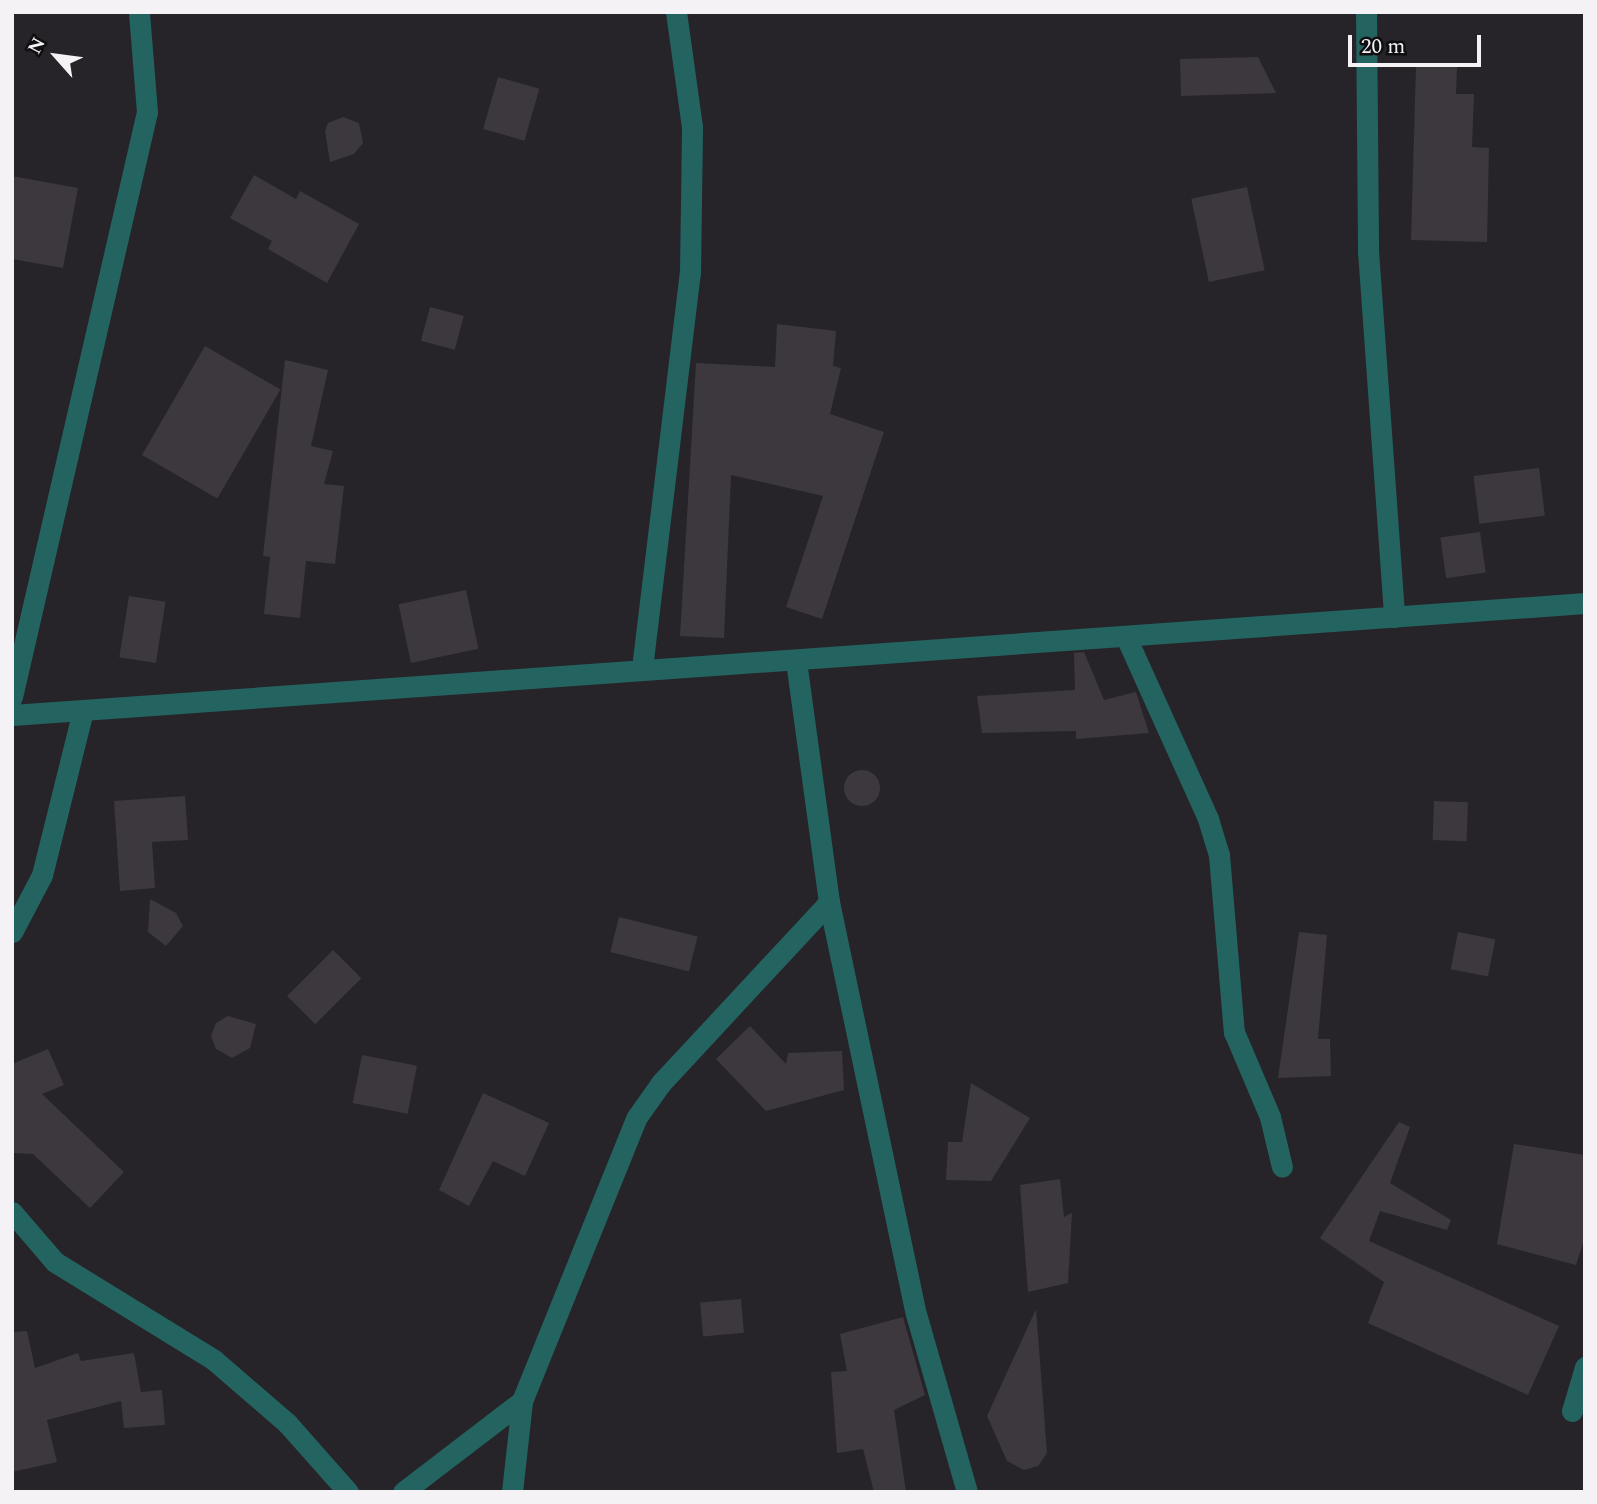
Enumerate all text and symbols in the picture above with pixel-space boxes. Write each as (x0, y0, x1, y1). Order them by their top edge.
north arrow (21, 21, 91, 91)
scale bar (1352, 21, 1485, 65)
text: 20 m (1361, 31, 1405, 63)
text: N (21, 32, 53, 60)

